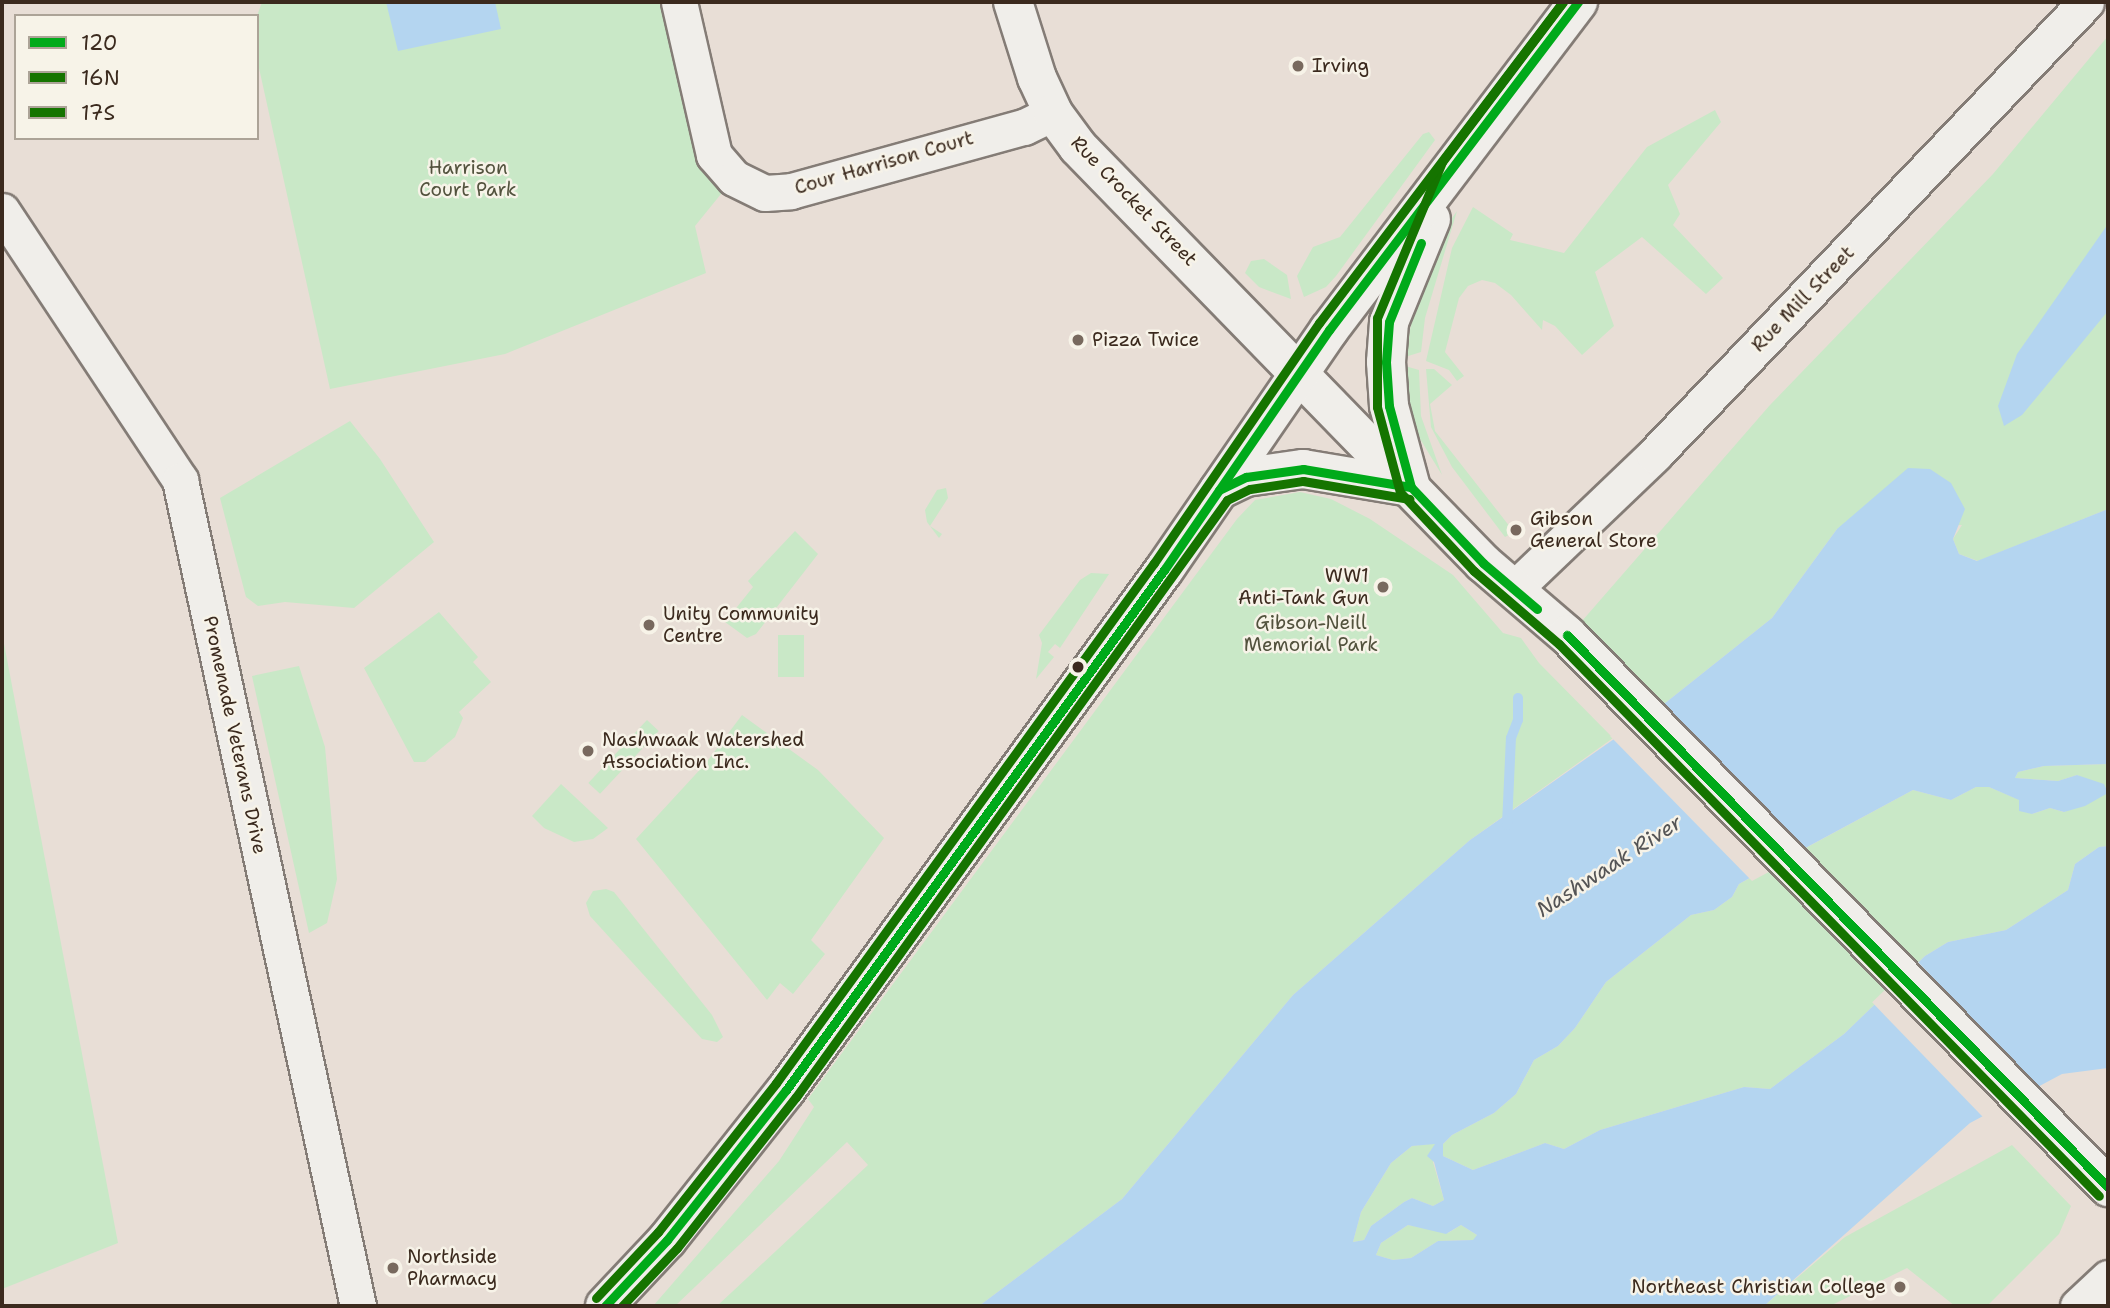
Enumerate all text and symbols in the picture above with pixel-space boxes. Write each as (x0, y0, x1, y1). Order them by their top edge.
legend (14, 14, 259, 140)
text: 120 (81, 29, 117, 57)
place label: Irving (1312, 55, 1369, 77)
marker: Irving (1290, 58, 1306, 74)
text: 16N (81, 64, 120, 92)
text: 17S (81, 99, 115, 127)
street label: Cour Harrison Court (792, 127, 976, 199)
street label: Rue Crocket Street (1066, 131, 1202, 271)
park label: Harrison Court Park (419, 157, 517, 201)
street label: Rue Mill Street (1747, 241, 1859, 357)
place label: Pizza Twice (1092, 329, 1199, 351)
marker: Pizza Twice (1070, 332, 1086, 348)
place label: Gibson General Store (1530, 508, 1657, 552)
marker: Gibson General Store (1508, 522, 1524, 538)
place label: WW1 Anti-Tank Gun (1238, 565, 1369, 609)
marker: WW1 Anti-Tank Gun (1375, 579, 1391, 595)
place label: Unity Community Centre (663, 603, 819, 647)
park label: Gibson-Neill Memorial Park (1244, 612, 1378, 656)
street label: Promenade Veterans Drive (199, 614, 271, 856)
marker: Unity Community Centre (641, 617, 657, 633)
unlabelled marker (1071, 660, 1085, 674)
place label: Nashwaak Watershed Association Inc. (602, 729, 804, 773)
marker: Nashwaak Watershed Association Inc. (580, 743, 596, 759)
water label: Nashwaak River (1532, 810, 1686, 922)
place label: Northside Pharmacy (407, 1246, 497, 1290)
marker: Northside Pharmacy (385, 1260, 401, 1276)
place label: Northeast Christian College (1631, 1276, 1886, 1298)
marker: Northeast Christian College (1892, 1279, 1908, 1295)

